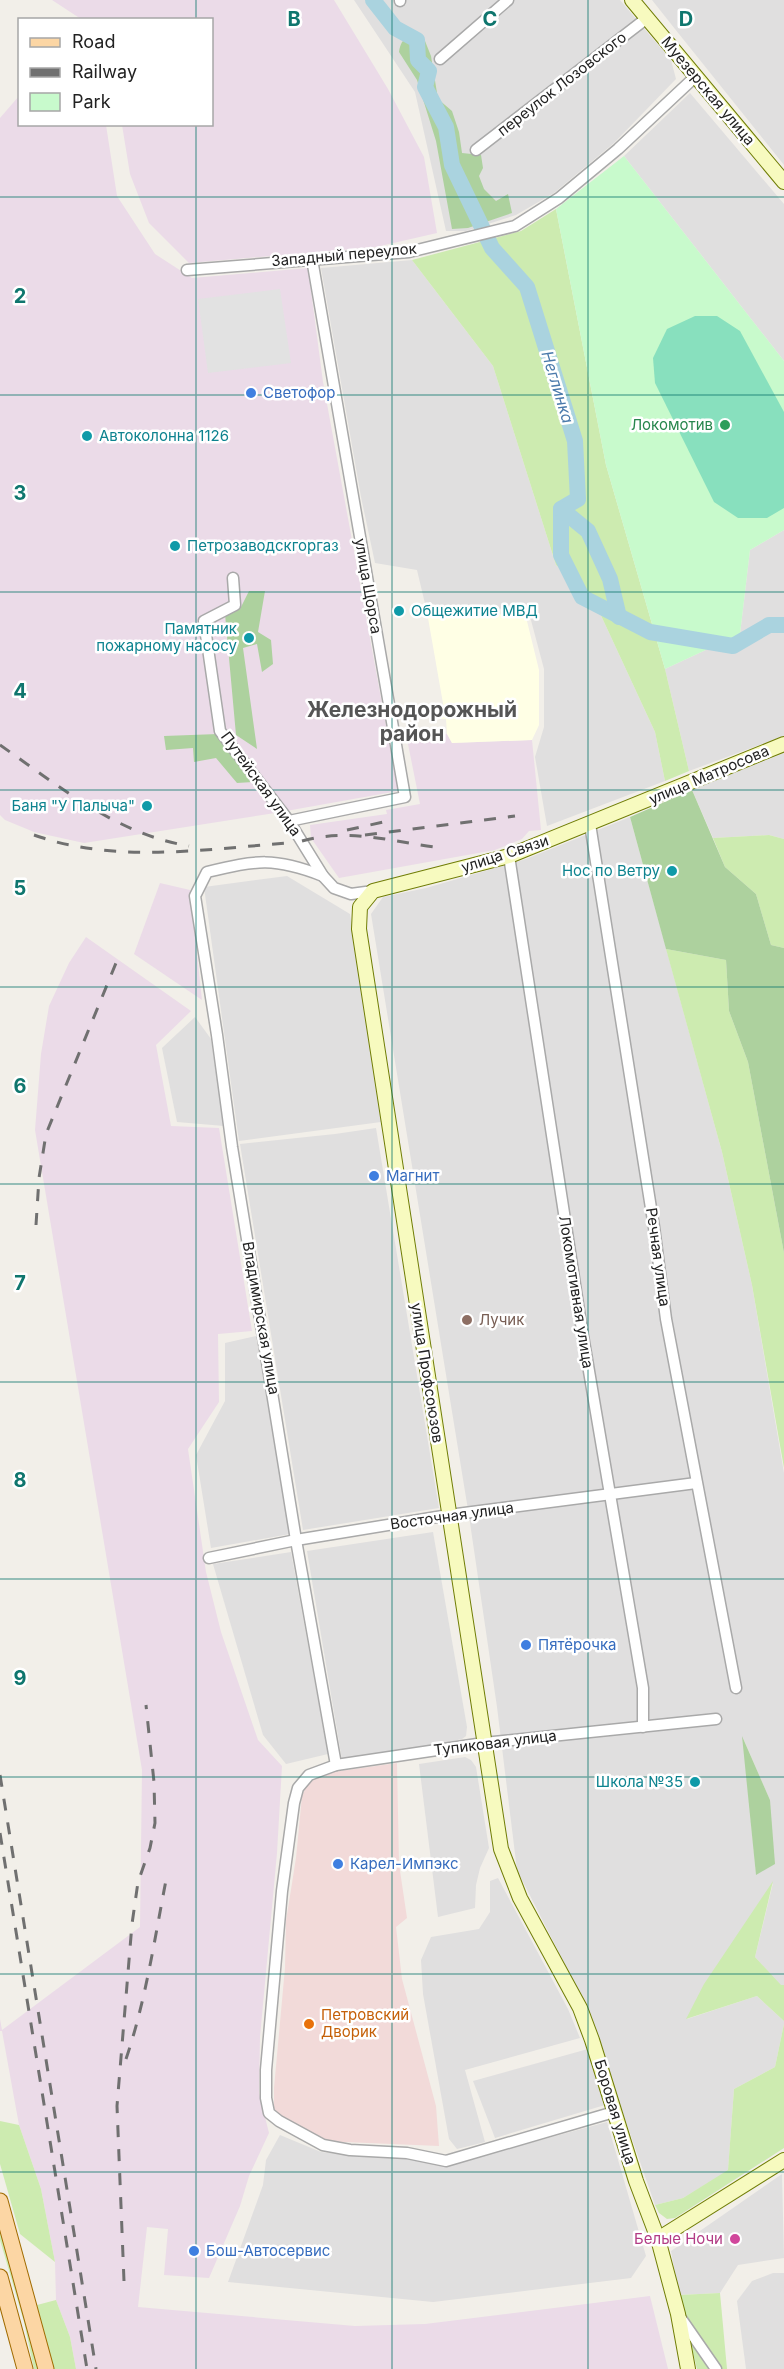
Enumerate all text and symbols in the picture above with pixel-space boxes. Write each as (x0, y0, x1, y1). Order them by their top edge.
text: B (287, 7, 301, 31)
text: C (483, 7, 497, 31)
text: D (679, 7, 693, 31)
legend (18, 18, 213, 126)
street label: переулок Лозовского (493, 27, 630, 140)
text: Road (72, 31, 115, 52)
street label: Муезерская улица (657, 32, 759, 149)
text: Railway (72, 61, 137, 82)
text: Park (72, 91, 111, 112)
street label: Западный переулок (270, 239, 418, 270)
text: 2 (14, 284, 26, 308)
water label: Неглинка (538, 348, 579, 426)
place label: Светофор (263, 383, 335, 402)
marker: Светофор (244, 386, 258, 400)
place label: Локомотив (631, 415, 713, 434)
marker: Локомотив (718, 418, 732, 432)
place label: Автоколонна 1126 (99, 426, 229, 445)
marker: Автоколонна 1126 (80, 429, 94, 443)
text: 3 (14, 481, 26, 505)
place label: Петрозаводскгоргаз (187, 536, 339, 555)
street label: улица Щорса (351, 537, 386, 635)
marker: Петрозаводскгоргаз (168, 539, 182, 553)
place label: Общежитие МВД (411, 601, 538, 620)
marker: Общежитие МВД (392, 604, 406, 618)
place label: Памятник пожарному насосу (96, 619, 238, 655)
marker: Памятник пожарному насосу (242, 631, 256, 645)
text: 4 (13, 679, 27, 703)
district label: Железнодорожный район (307, 697, 517, 746)
street label: Путейская улица (217, 728, 306, 840)
street label: улица Матросова (646, 741, 772, 808)
place label: Баня "У Палыча" (12, 796, 135, 815)
marker: Баня "У Палыча" (140, 799, 154, 813)
street label: улица Связи (459, 830, 551, 877)
place label: Нос по Ветру (562, 861, 661, 880)
marker: Нос по Ветру (665, 864, 679, 878)
text: 5 (14, 876, 26, 900)
text: 6 (14, 1074, 27, 1098)
place label: Магнит (386, 1166, 439, 1185)
marker: Магнит (367, 1169, 381, 1183)
street label: Речная улица (642, 1206, 675, 1308)
street label: Локомотивная улица (555, 1214, 598, 1370)
street label: Владимирская улица (239, 1240, 284, 1396)
text: 7 (14, 1271, 26, 1295)
street label: улица Профсоюзов (407, 1302, 448, 1444)
place label: Лучик (479, 1310, 524, 1329)
marker: Лучик (460, 1313, 474, 1327)
text: 8 (13, 1468, 27, 1492)
street label: Восточная улица (389, 1497, 515, 1534)
place label: Пятёрочка (538, 1635, 617, 1654)
marker: Пятёрочка (519, 1638, 533, 1652)
text: 9 (14, 1666, 27, 1690)
street label: Тупиковая улица (432, 1726, 557, 1759)
place label: Школа №35 (596, 1772, 683, 1791)
marker: Школа №35 (688, 1775, 702, 1789)
place label: Карел-Импэкс (350, 1854, 458, 1873)
marker: Карел-Импэкс (331, 1857, 345, 1871)
place label: Петровский Дворик (321, 2005, 409, 2041)
marker: Петровский Дворик (302, 2017, 316, 2031)
street label: Боровая улица (590, 2057, 640, 2167)
place label: Белые Ночи (634, 2229, 723, 2248)
marker: Белые Ночи (728, 2232, 742, 2246)
place label: Бош-Автосервис (206, 2241, 330, 2260)
marker: Бош-Автосервис (187, 2244, 201, 2258)

